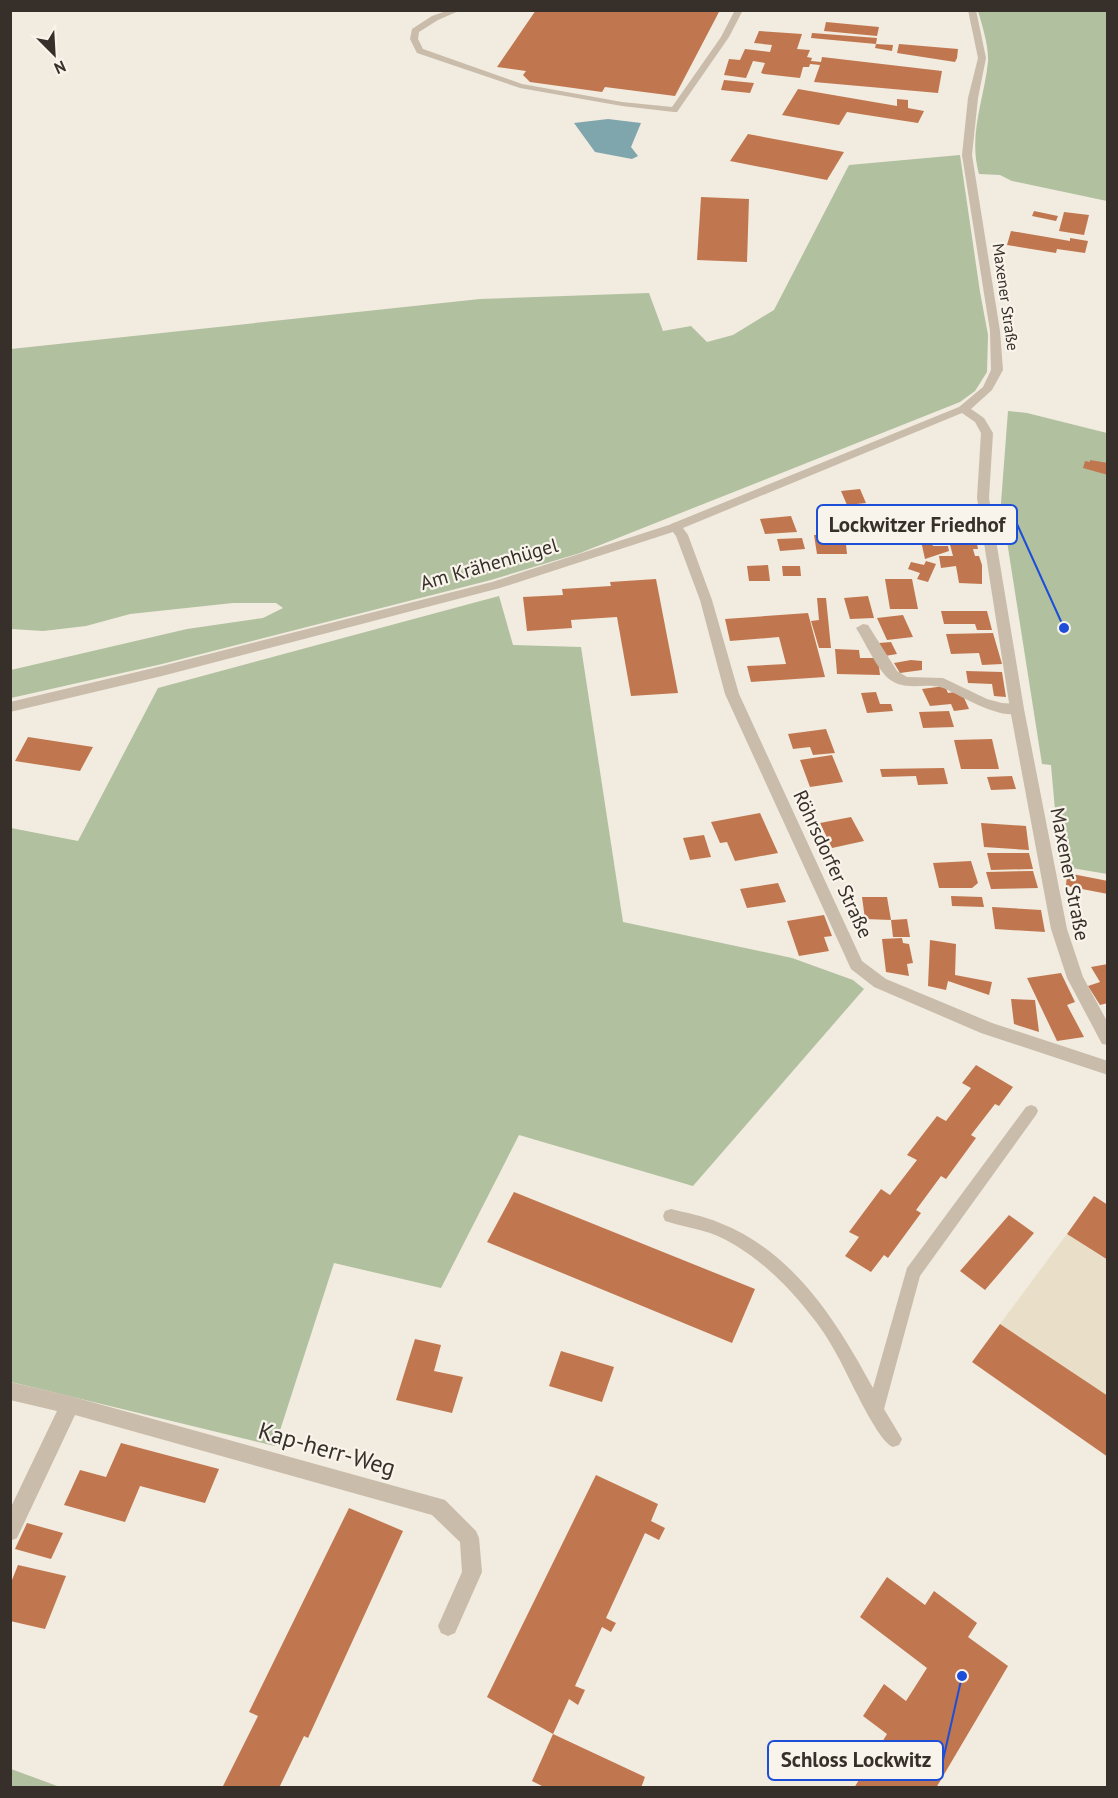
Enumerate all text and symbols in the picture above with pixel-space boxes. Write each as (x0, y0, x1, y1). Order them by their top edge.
north arrow (24, 24, 84, 84)
text: N (51, 56, 69, 79)
street label: Maxener Straße (989, 242, 1023, 352)
callout: Lockwitzer Friedhof (817, 505, 1017, 544)
text: Lockwitzer Friedhof (829, 511, 1007, 538)
street label: Am Krähenhügel (417, 532, 561, 596)
street label: Röhrsdorfer Straße (787, 786, 879, 942)
street label: Maxener Straße (1044, 805, 1096, 943)
street label: Kap-herr-Weg (255, 1415, 399, 1483)
callout: Schloss Lockwitz (768, 1741, 943, 1780)
text: Schloss Lockwitz (781, 1746, 931, 1773)

